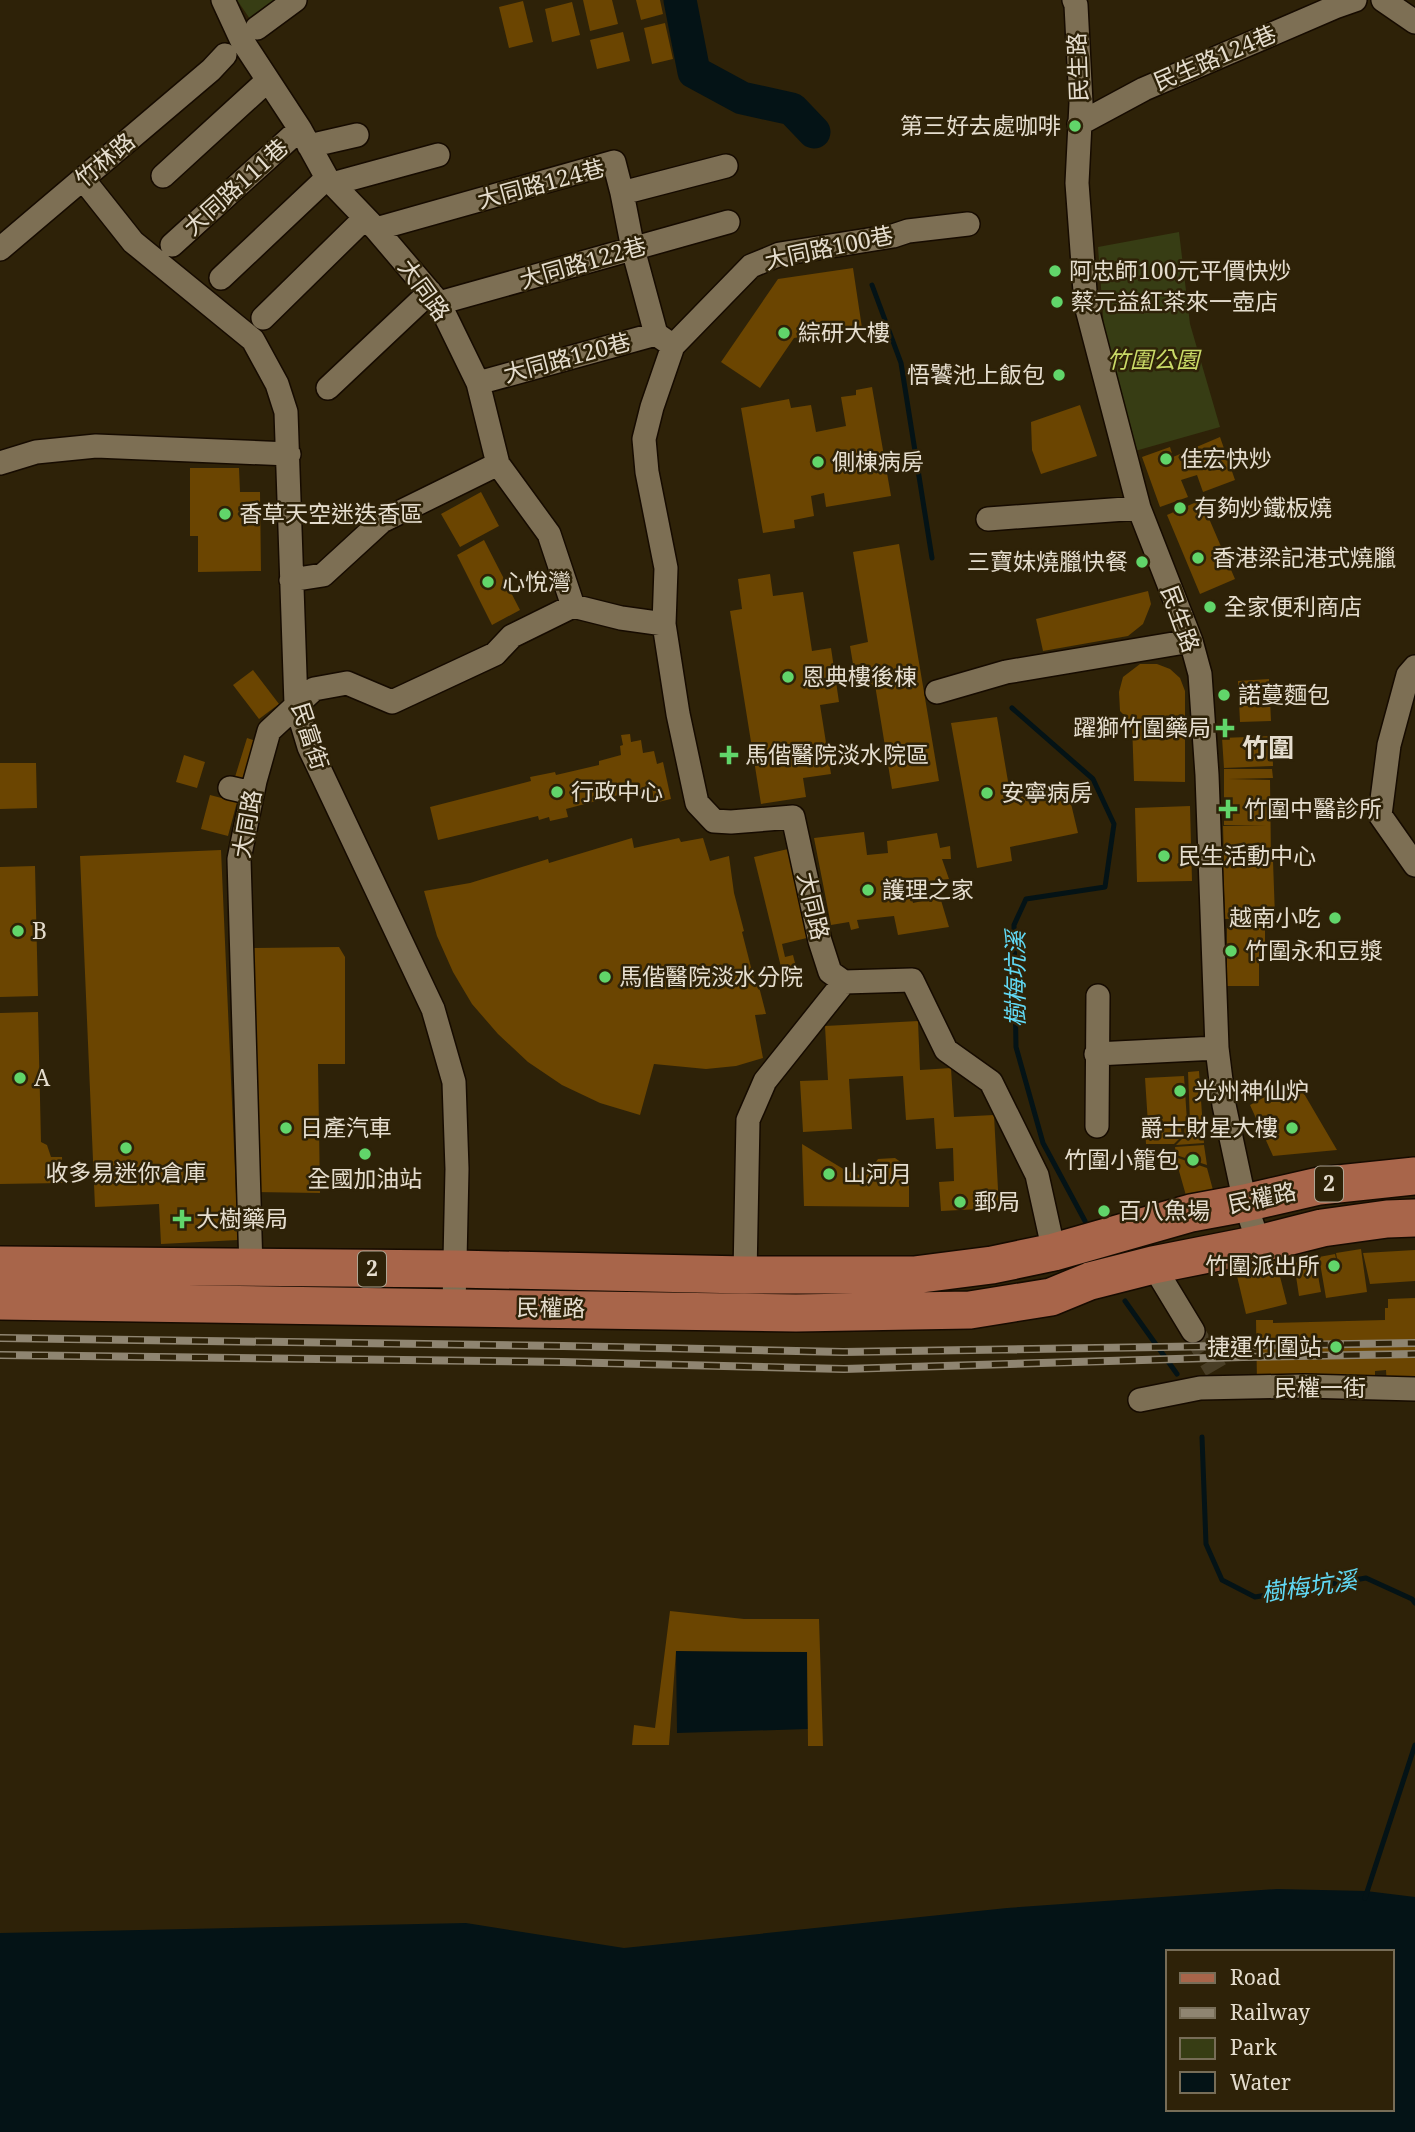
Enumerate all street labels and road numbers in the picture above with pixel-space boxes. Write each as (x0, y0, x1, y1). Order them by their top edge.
street label: 民生路124巷 (1148, 17, 1281, 97)
street label: 民生路 (1060, 32, 1094, 102)
street label: 竹林路 (68, 125, 141, 194)
street label: 大同路111巷 (176, 131, 295, 242)
street label: 大同路124巷 (474, 151, 608, 215)
street label: 大同路100巷 (762, 218, 896, 276)
street label: 大同路122巷 (516, 229, 650, 295)
street label: 大同路 (392, 252, 458, 327)
street label: 大同路120巷 (500, 325, 634, 389)
street label: 民生路 (1154, 581, 1208, 657)
street label: 民富街 (285, 698, 337, 773)
street label: 大同路 (224, 787, 268, 861)
street label: 大同路 (791, 869, 837, 943)
road number: 2 (1315, 1166, 1343, 1202)
street label: 民權路 (1225, 1174, 1299, 1220)
road number: 2 (358, 1252, 386, 1286)
street label: 民權路 (516, 1290, 586, 1324)
street label: 民權一街 (1274, 1371, 1366, 1403)

